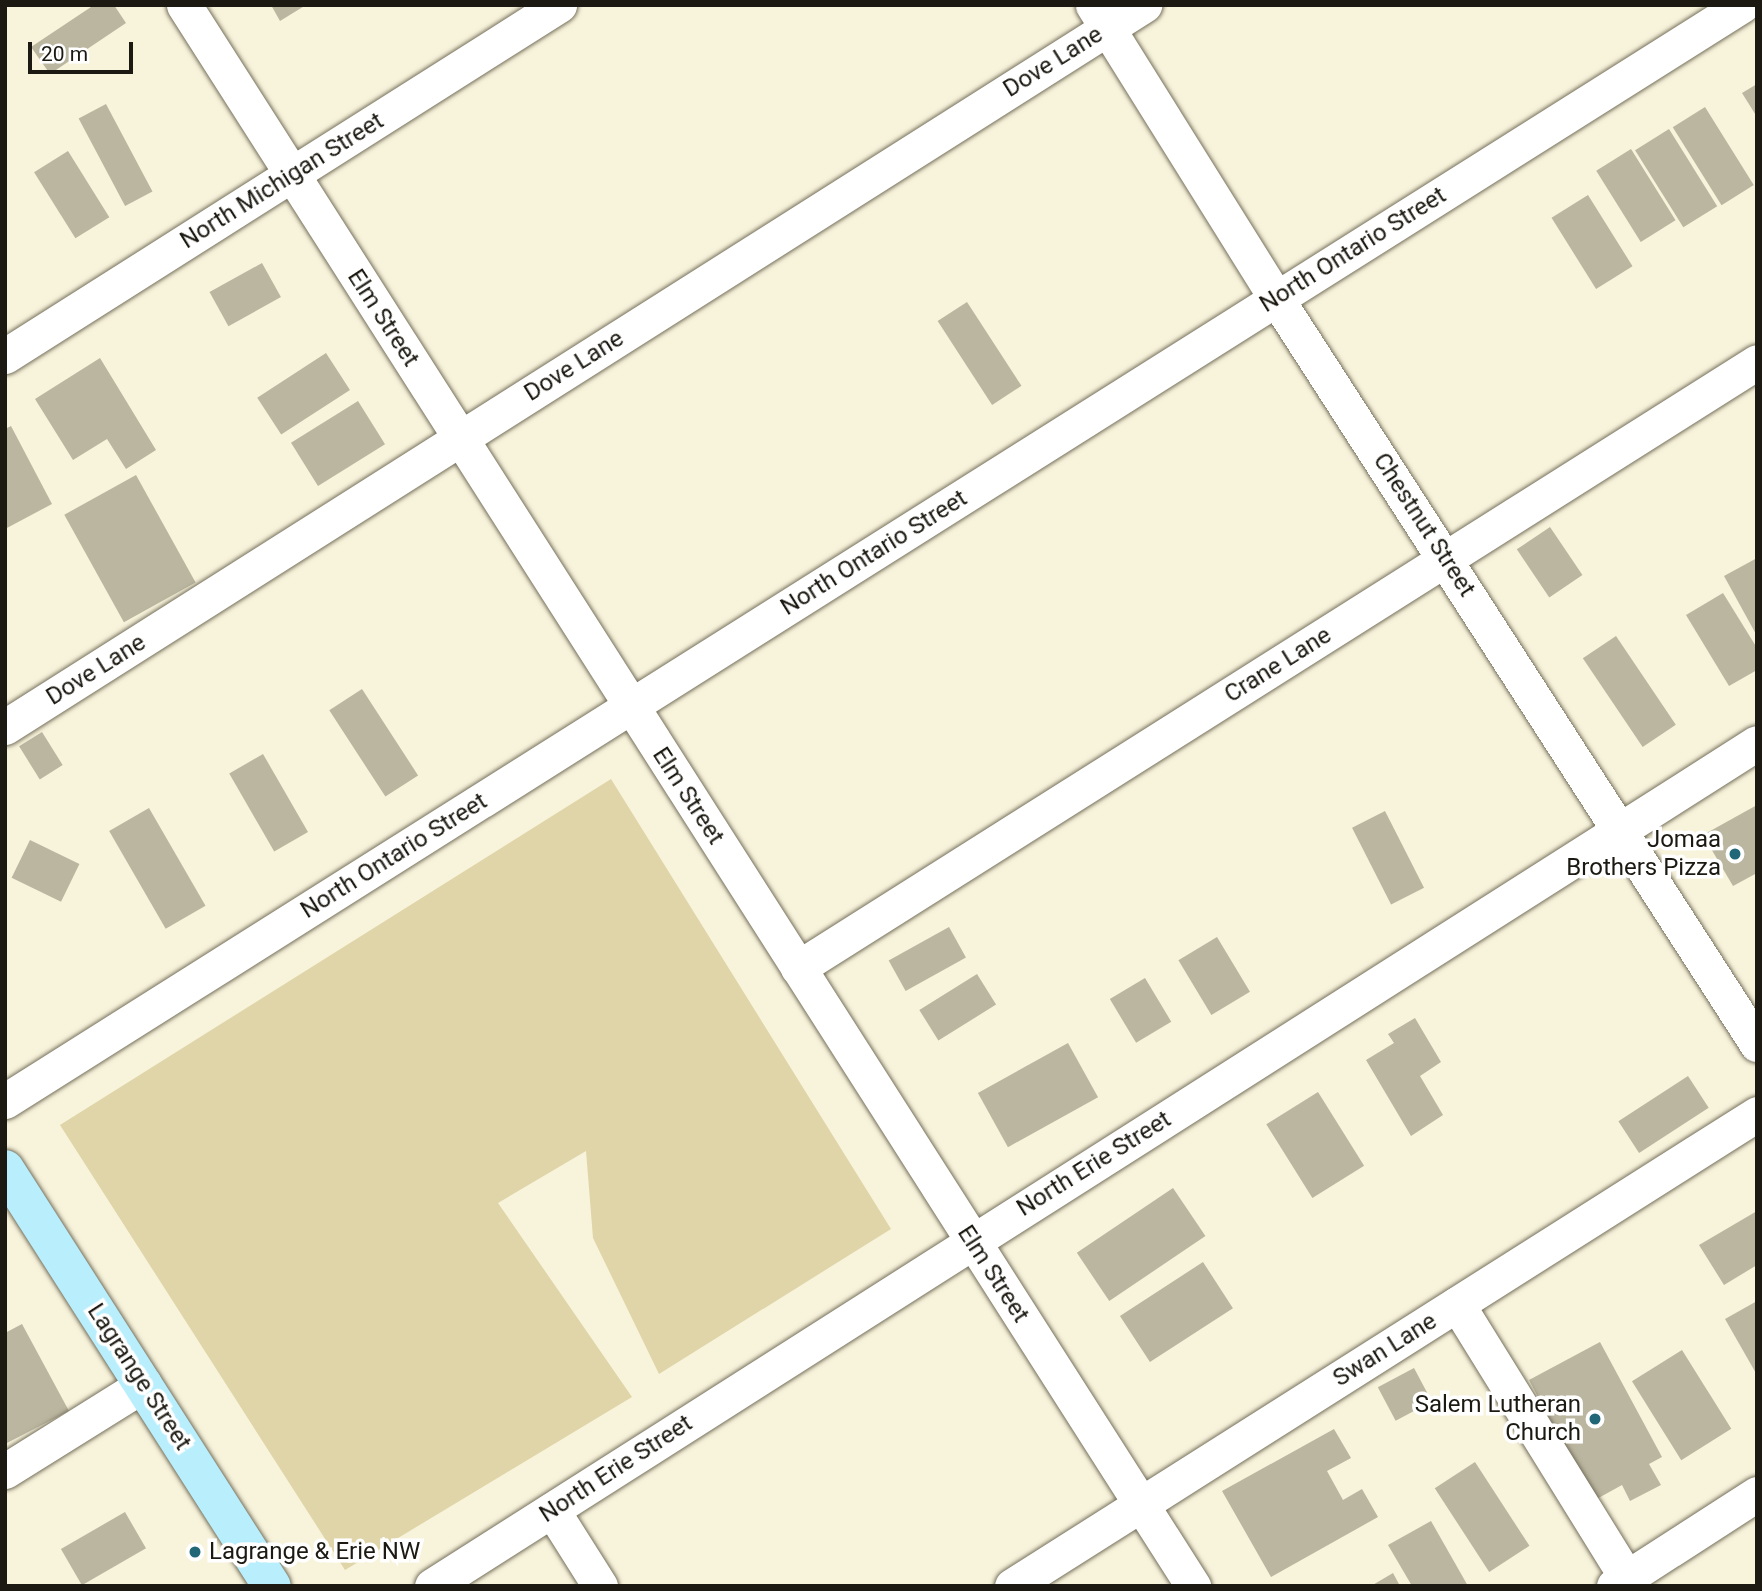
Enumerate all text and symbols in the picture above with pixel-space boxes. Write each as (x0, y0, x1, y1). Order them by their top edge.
street label: Dove Lane (998, 20, 1108, 104)
scale bar (32, 28, 136, 72)
text: 20 m (41, 42, 88, 66)
street label: North Michigan Street (175, 107, 389, 255)
street label: North Ontario Street (1255, 181, 1451, 319)
street label: Elm Street (341, 264, 425, 372)
street label: Dove Lane (519, 324, 629, 408)
street label: Chestnut Street (1367, 448, 1481, 602)
street label: North Ontario Street (776, 484, 972, 622)
street label: Crane Lane (1219, 621, 1337, 709)
street label: Dove Lane (41, 628, 151, 712)
street label: Elm Street (646, 742, 730, 850)
street label: North Ontario Street (296, 787, 492, 925)
place label: Jomaa Brothers Pizza (1566, 826, 1721, 882)
marker: Jomaa Brothers Pizza (1727, 846, 1743, 862)
street label: North Erie Street (1012, 1105, 1176, 1223)
street label: Elm Street (951, 1220, 1035, 1328)
street label: Lagrange Street (81, 1298, 197, 1456)
street label: Swan Lane (1328, 1307, 1442, 1393)
place label: Salem Lutheran Church (1415, 1391, 1581, 1447)
street label: North Erie Street (534, 1409, 698, 1529)
marker: Salem Lutheran Church (1587, 1411, 1603, 1427)
place label: Lagrange & Erie NW (209, 1538, 420, 1566)
marker: Lagrange & Erie NW (187, 1544, 203, 1560)

